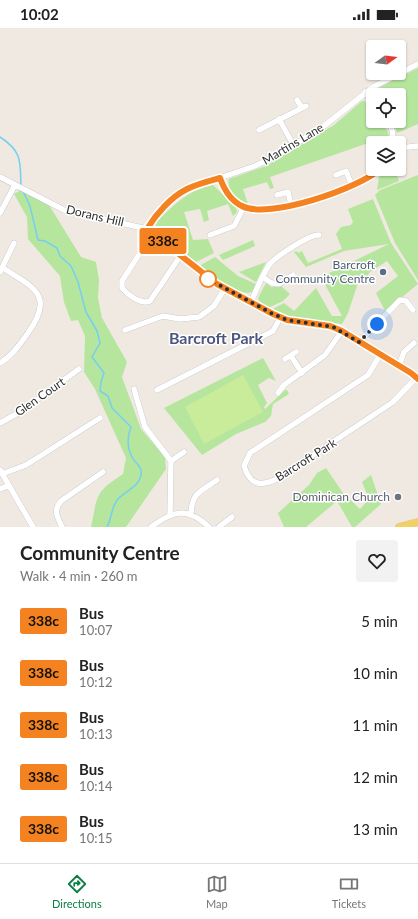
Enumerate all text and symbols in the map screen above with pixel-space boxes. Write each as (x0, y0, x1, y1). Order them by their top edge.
text: 10:02 (20, 5, 59, 23)
north arrow (366, 40, 406, 80)
map controls (366, 40, 406, 176)
button: locate (366, 88, 406, 128)
street label: Martins Lane (259, 119, 326, 168)
button: layers (366, 136, 406, 176)
street label: Dorans Hill (65, 202, 125, 229)
line badge: 338c (135, 228, 191, 254)
text: 338c (147, 232, 179, 249)
place label: Barcroft Community Centre (275, 257, 376, 286)
marker: Barcroft Community Centre (378, 267, 388, 277)
unlabelled marker (199, 270, 217, 288)
your location (367, 314, 387, 334)
district label: Barcroft Park (169, 328, 264, 347)
street label: Glen Court (12, 373, 68, 419)
street label: Barcroft Park (272, 434, 340, 484)
place label: Dominican Church (292, 489, 390, 504)
marker: Dominican Church (393, 492, 403, 502)
button: heart (356, 540, 398, 582)
text: Community Centre (20, 541, 180, 564)
text: Walk · 4 min · 260 m (20, 568, 138, 584)
text: Bus (79, 604, 104, 622)
text: 338c (28, 612, 59, 629)
text: 5 min (361, 612, 398, 630)
text: 10:07 (79, 622, 113, 638)
text: Bus (79, 656, 104, 674)
text: 338c (28, 664, 59, 681)
text: 10 min (352, 664, 398, 682)
text: 10:12 (79, 674, 113, 690)
text: Bus (79, 708, 104, 726)
text: 338c (28, 716, 59, 733)
text: 11 min (352, 716, 398, 734)
text: 10:13 (79, 726, 113, 742)
text: Bus (79, 760, 104, 778)
text: 338c (28, 768, 59, 785)
text: 12 min (352, 768, 398, 786)
text: 10:14 (79, 778, 113, 794)
text: Bus (79, 812, 104, 830)
text: 338c (28, 820, 59, 837)
text: 13 min (352, 820, 398, 838)
text: 10:15 (79, 830, 113, 846)
tab: Directions (52, 873, 102, 910)
tab: Map (206, 873, 228, 910)
tab: Tickets (332, 873, 366, 910)

